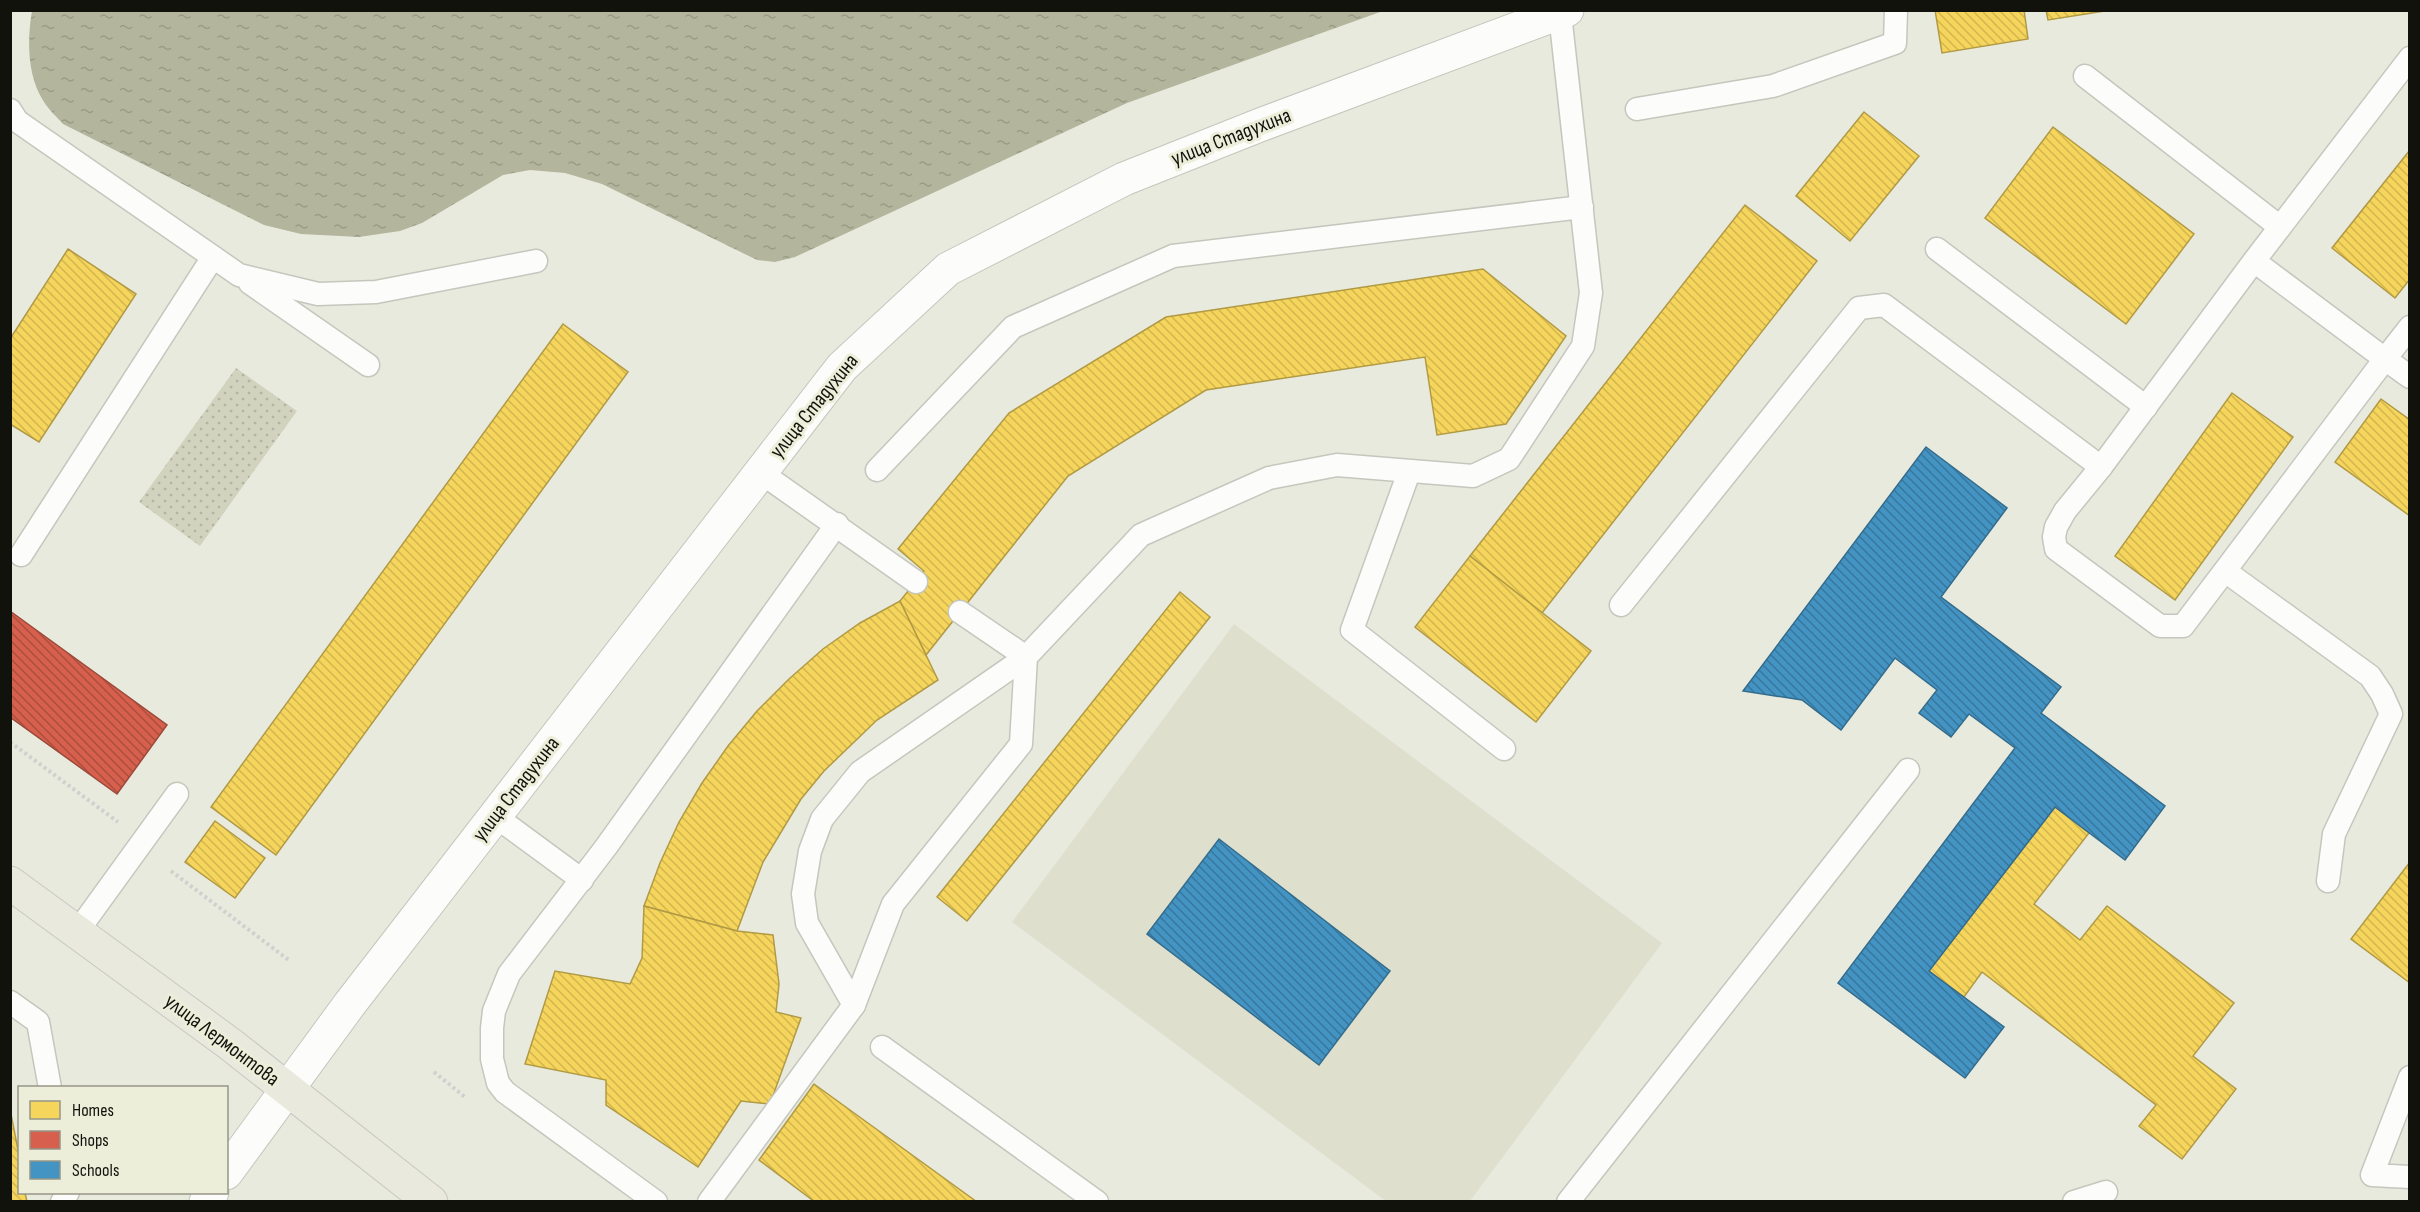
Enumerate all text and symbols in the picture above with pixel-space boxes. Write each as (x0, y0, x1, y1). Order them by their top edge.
street label: улица Стадухина (1168, 103, 1294, 171)
street label: улица Стадухина (765, 349, 863, 463)
street label: улица Стадухина (467, 732, 565, 846)
street label: улица Лермонтова (160, 989, 284, 1091)
legend (18, 1086, 228, 1194)
text: Homes (72, 1100, 114, 1121)
text: Shops (72, 1130, 109, 1151)
text: Schools (72, 1160, 119, 1181)

